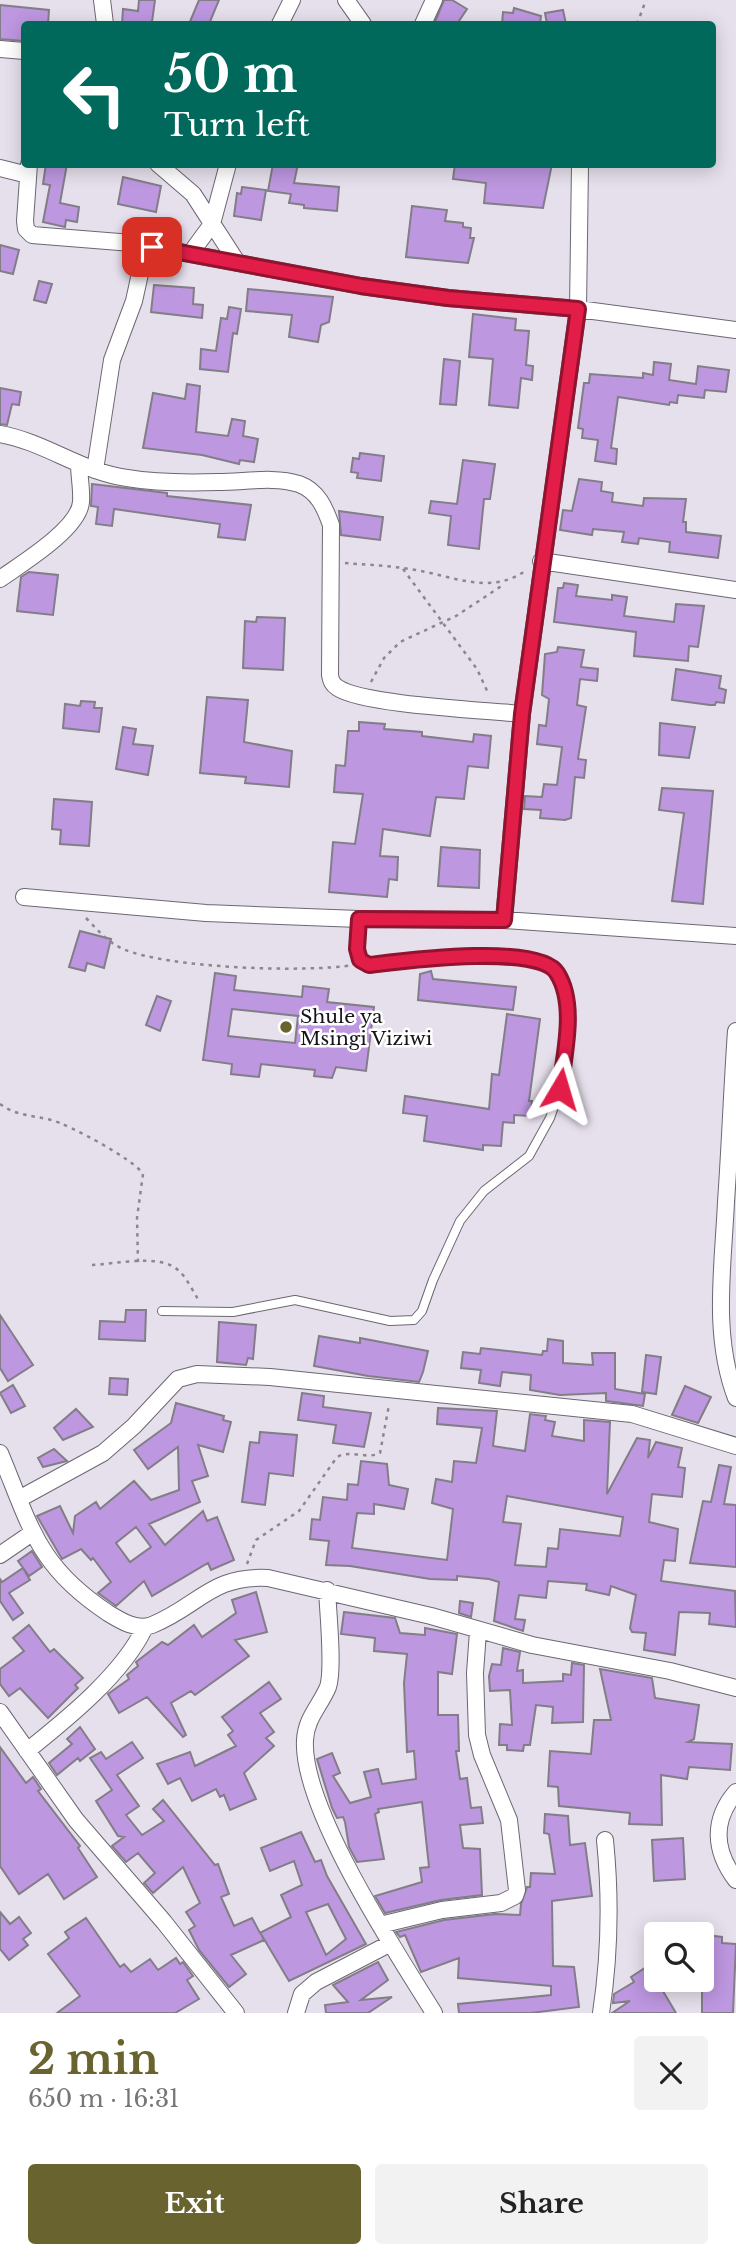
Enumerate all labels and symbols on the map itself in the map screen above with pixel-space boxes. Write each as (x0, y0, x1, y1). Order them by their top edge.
pin (122, 217, 182, 277)
place label: Shule ya Msingi Viziwi (300, 1005, 433, 1050)
marker: Shule ya Msingi Viziwi (278, 1019, 294, 1035)
position arrow (523, 1052, 597, 1126)

